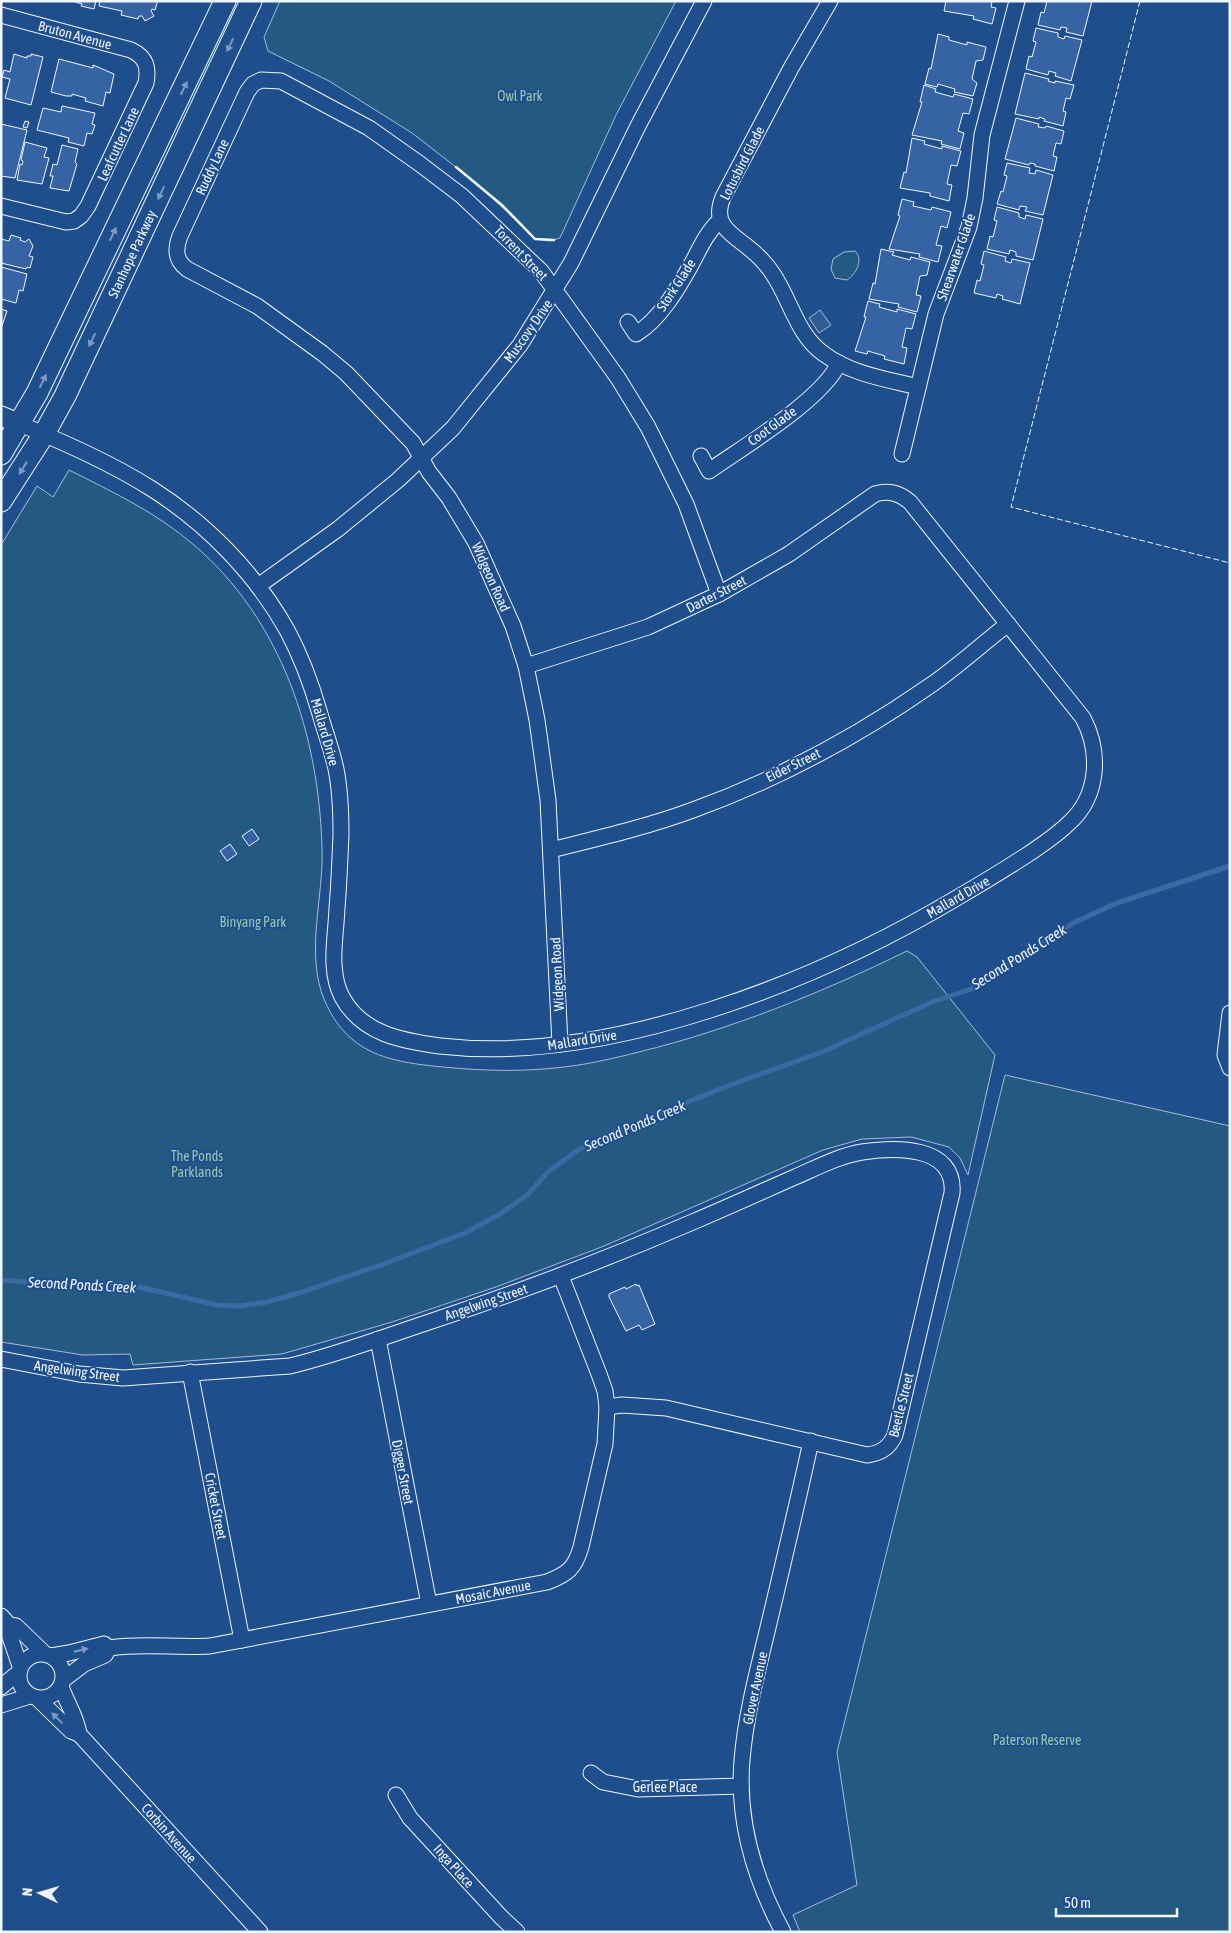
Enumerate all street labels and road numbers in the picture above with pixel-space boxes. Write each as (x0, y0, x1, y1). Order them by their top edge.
street label: Bruton Avenue (36, 18, 114, 52)
street label: Leafcutter Lane (94, 105, 142, 183)
street label: Lotusbird Glade (717, 123, 767, 203)
street label: Ruddy Lane (192, 137, 232, 197)
street label: Stanhope Parkway (105, 207, 159, 301)
street label: Shearwater Glade (934, 211, 978, 303)
street label: Torrent Street (491, 222, 551, 284)
street label: Stork Glade (653, 256, 699, 314)
street label: Muscovy Drive (500, 296, 556, 366)
street label: Coot Glade (745, 403, 799, 449)
street label: Widgeon Road (469, 540, 513, 614)
street label: Darter Street (683, 572, 749, 616)
street label: Mallard Drive (308, 696, 342, 768)
street label: Eider Street (763, 745, 823, 785)
street label: Mallard Drive (924, 873, 992, 921)
street label: Widgeon Road (547, 937, 567, 1011)
street label: Mallard Drive (546, 1027, 618, 1053)
street label: Angelwing Street (443, 1280, 529, 1324)
street label: Angelwing Street (33, 1357, 121, 1385)
street label: Beetle Street (885, 1371, 917, 1439)
street label: Digger Street (389, 1438, 417, 1506)
street label: Cricket Street (202, 1471, 230, 1541)
street label: Mosaic Avenue (454, 1577, 532, 1607)
street label: Glover Avenue (739, 1650, 771, 1726)
street label: Gerlee Place (633, 1779, 697, 1795)
street label: Corbin Avenue (138, 1800, 200, 1866)
street label: Inga Place (430, 1841, 478, 1891)

